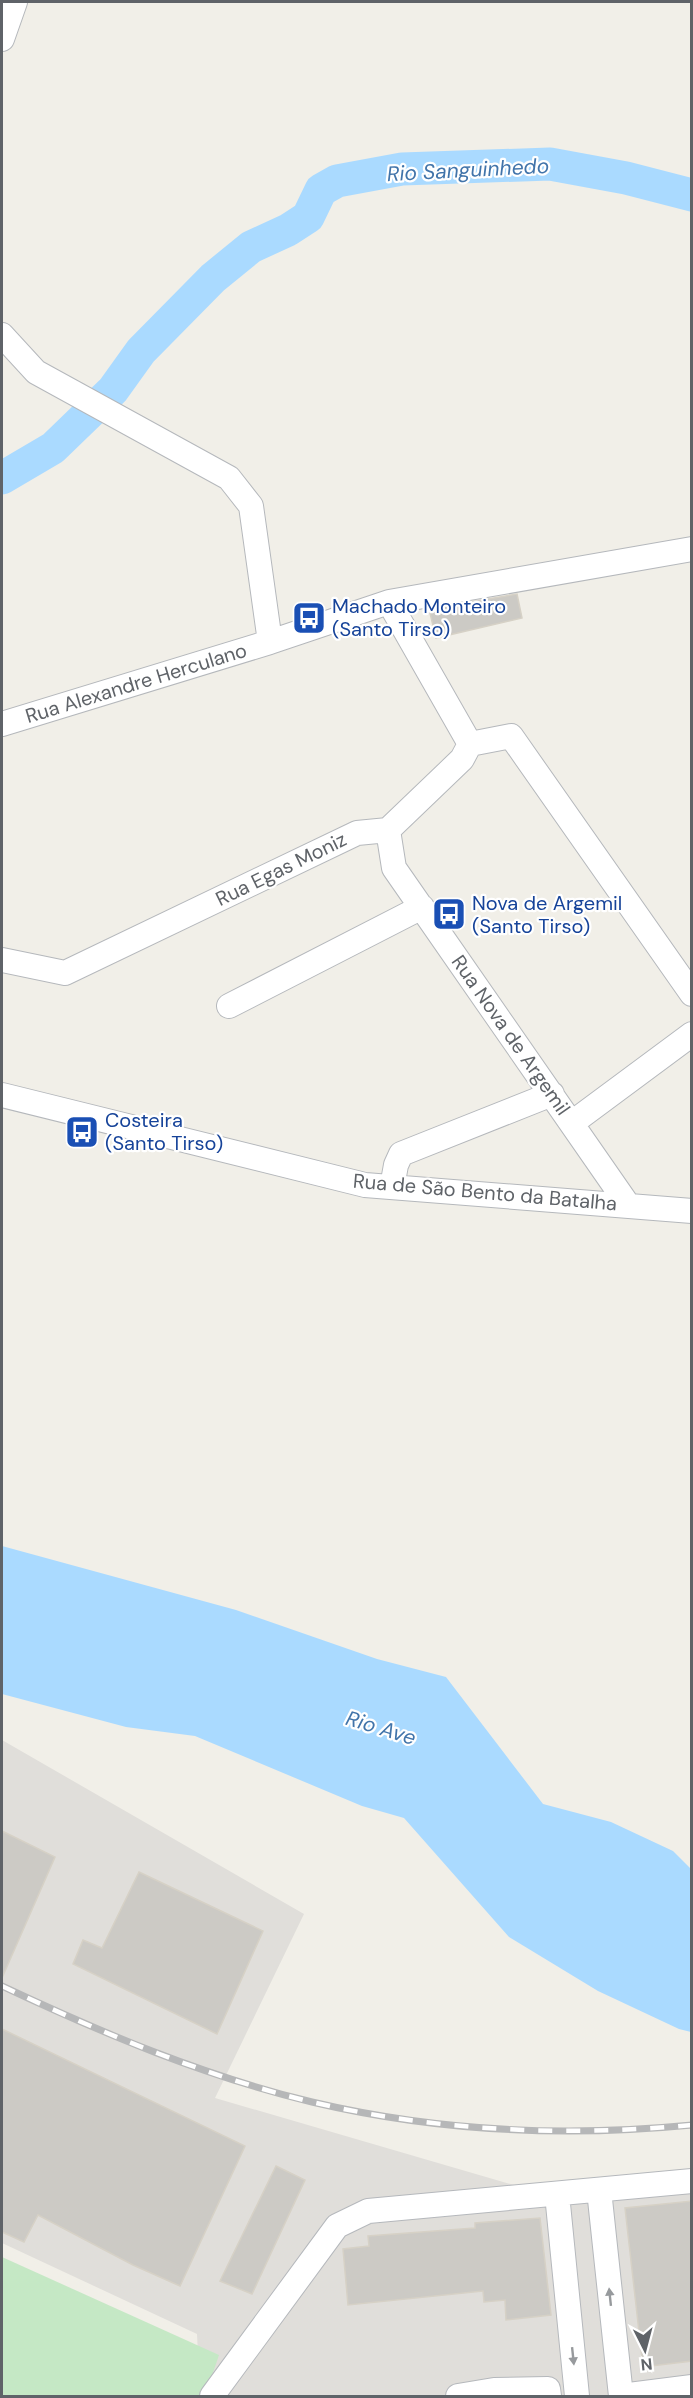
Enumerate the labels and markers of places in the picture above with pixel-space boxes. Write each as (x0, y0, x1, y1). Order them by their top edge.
place label: Machado Monteiro (Santo Tirso) (332, 593, 506, 642)
bus stop icon: Machado Monteiro (Santo Tirso) (291, 600, 327, 636)
place label: Nova de Argemil (Santo Tirso) (472, 890, 622, 939)
bus stop icon: Nova de Argemil (Santo Tirso) (431, 896, 467, 932)
place label: Costeira (Santo Tirso) (105, 1107, 223, 1156)
bus stop icon: Costeira (Santo Tirso) (64, 1114, 100, 1150)

